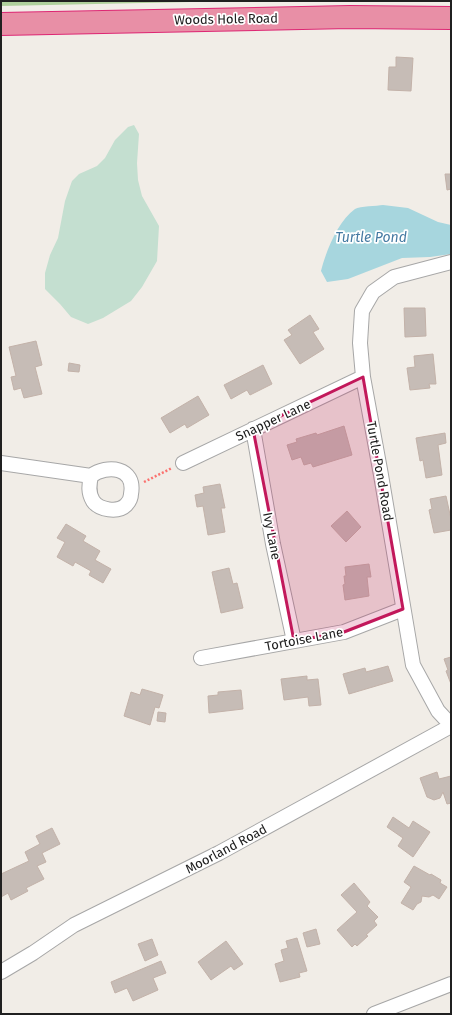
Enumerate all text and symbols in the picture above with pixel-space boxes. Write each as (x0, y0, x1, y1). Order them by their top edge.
street label: Woods Hole Road (174, 11, 278, 27)
water label: Turtle Pond (335, 229, 407, 246)
street label: Snapper Lane (233, 396, 313, 444)
street label: Turtle Pond Road (364, 420, 396, 522)
street label: Ivy Lane (260, 511, 284, 561)
street label: Tortoise Lane (264, 624, 344, 654)
street label: Moorland Road (183, 821, 269, 877)

